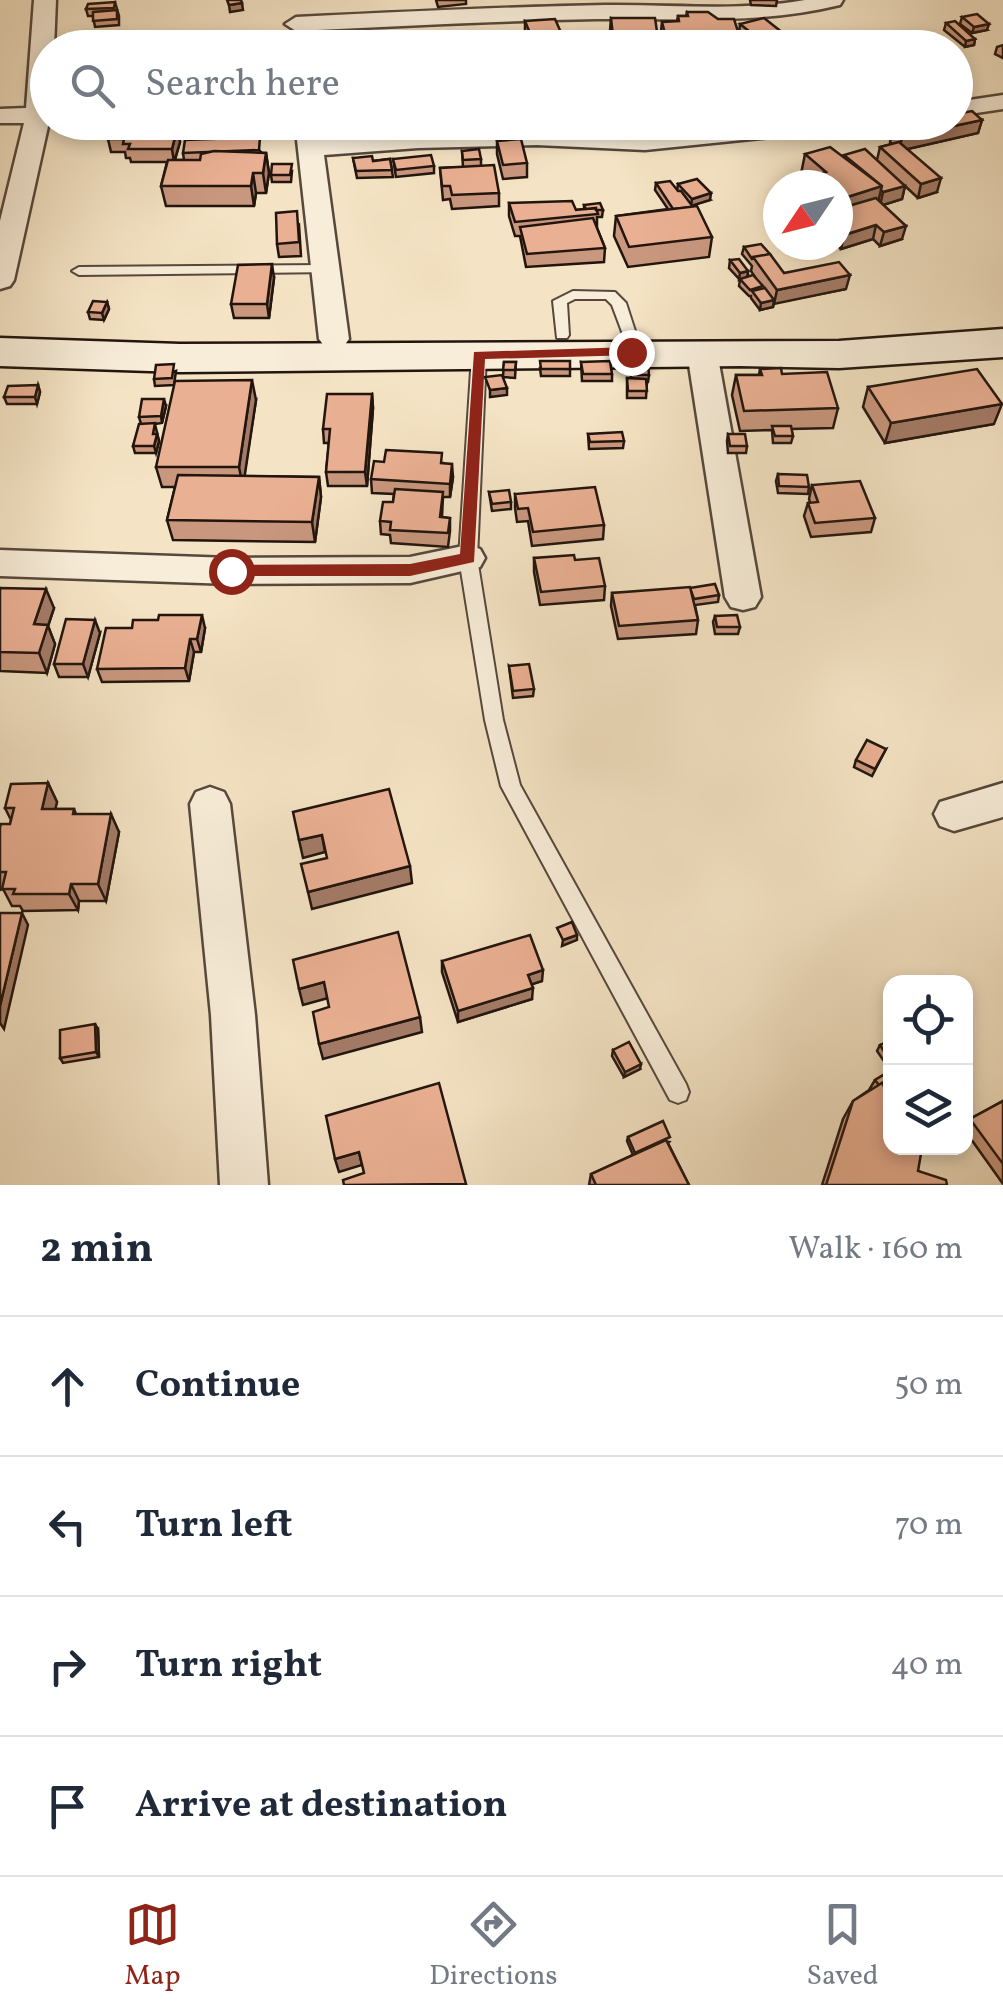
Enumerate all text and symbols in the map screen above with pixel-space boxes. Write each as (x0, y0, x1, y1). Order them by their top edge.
search box (30, 30, 973, 140)
icon: search (65, 58, 120, 113)
text: Search here (145, 59, 340, 112)
north arrow (763, 170, 853, 260)
route end (609, 330, 655, 376)
route start (209, 549, 255, 595)
map controls (883, 975, 973, 1155)
button: locate (883, 975, 973, 1065)
button: layers (883, 1065, 973, 1155)
text: 2 min (40, 1221, 153, 1280)
text: Walk · 160 m (789, 1228, 963, 1272)
icon: ahead (40, 1359, 95, 1414)
text: Continue (135, 1360, 300, 1413)
text: 50 m (894, 1364, 963, 1408)
icon: left (40, 1499, 95, 1554)
text: Turn left (135, 1500, 292, 1553)
text: 70 m (895, 1504, 963, 1548)
icon: right (40, 1639, 95, 1694)
text: Turn right (135, 1640, 322, 1693)
text: 40 m (891, 1644, 963, 1688)
icon: arrive (40, 1779, 95, 1834)
text: Arrive at destination (135, 1780, 508, 1833)
tab: Map (124, 1897, 180, 1996)
tab: Directions (429, 1897, 558, 1996)
tab: Saved (806, 1897, 879, 1996)

